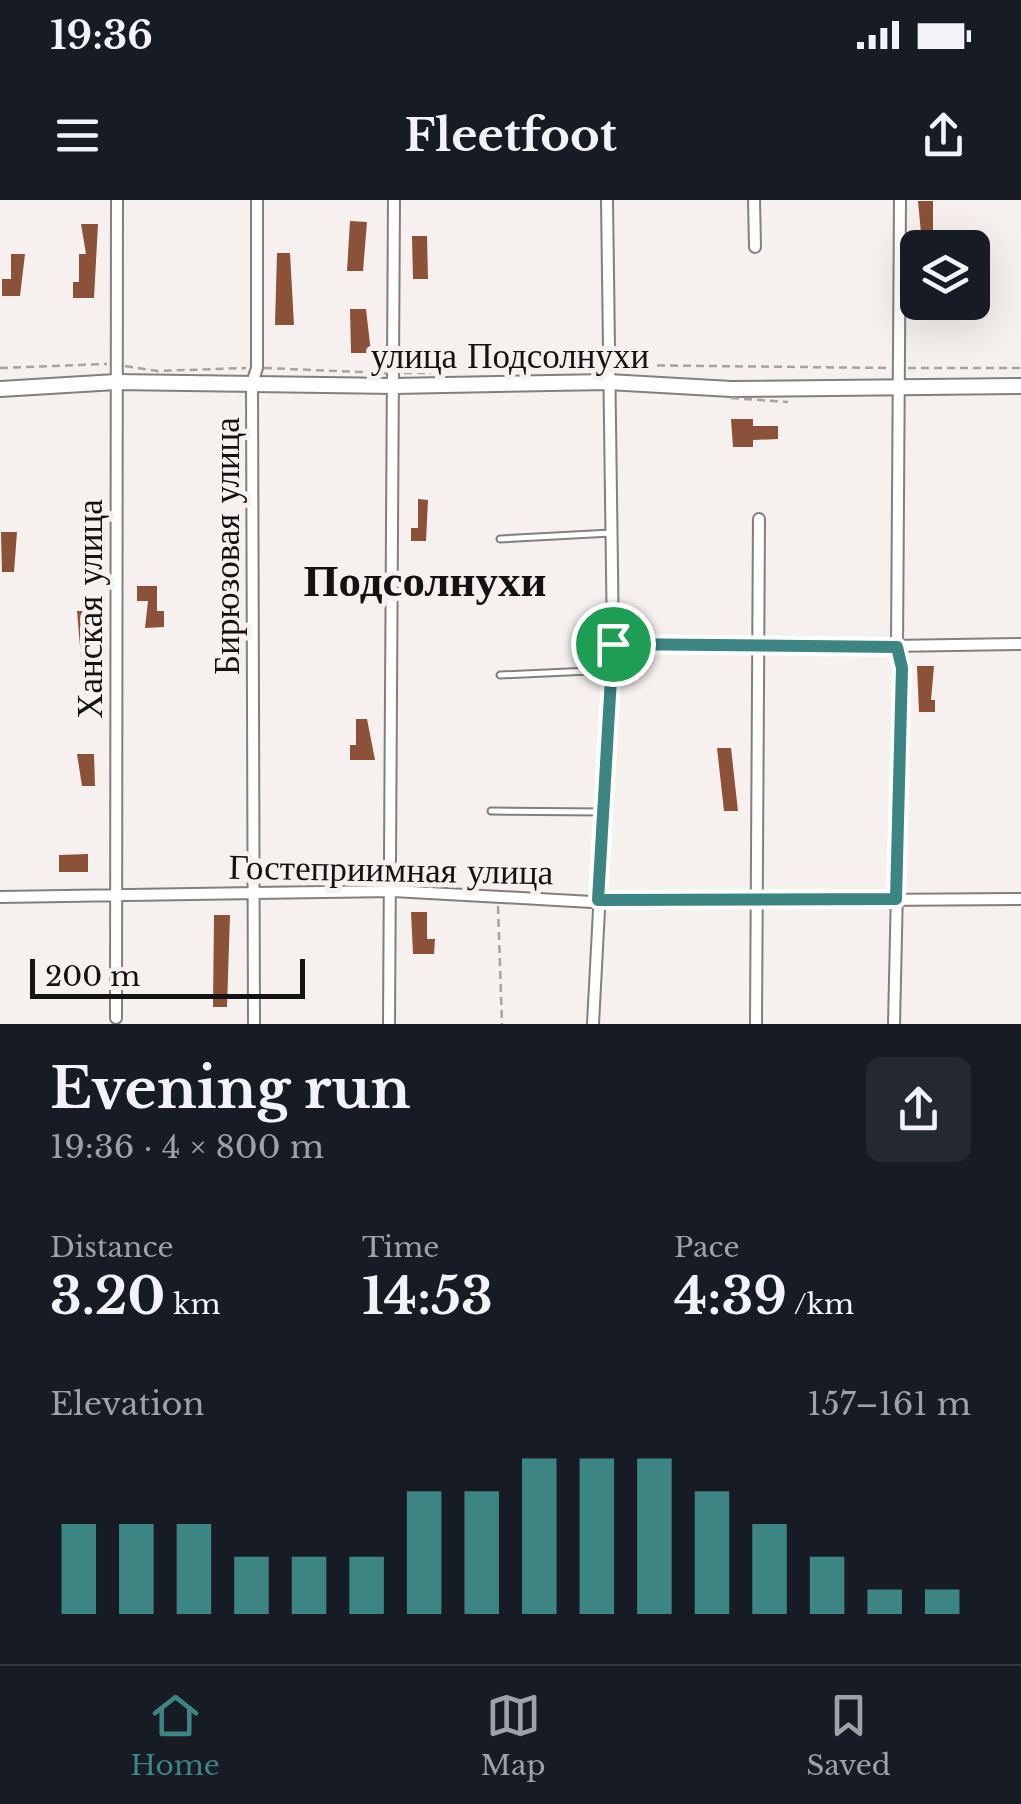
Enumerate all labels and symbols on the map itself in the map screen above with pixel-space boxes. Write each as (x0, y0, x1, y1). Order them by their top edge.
street label: улица Подсолнухи (371, 334, 649, 377)
street label: Бирюзовая улица (205, 417, 248, 675)
street label: Ханская улица (68, 499, 111, 719)
district label: Подсолнухи (304, 552, 546, 608)
pin (571, 602, 656, 687)
street label: Гостеприимная улица (228, 845, 554, 893)
scale bar (30, 954, 305, 998)

